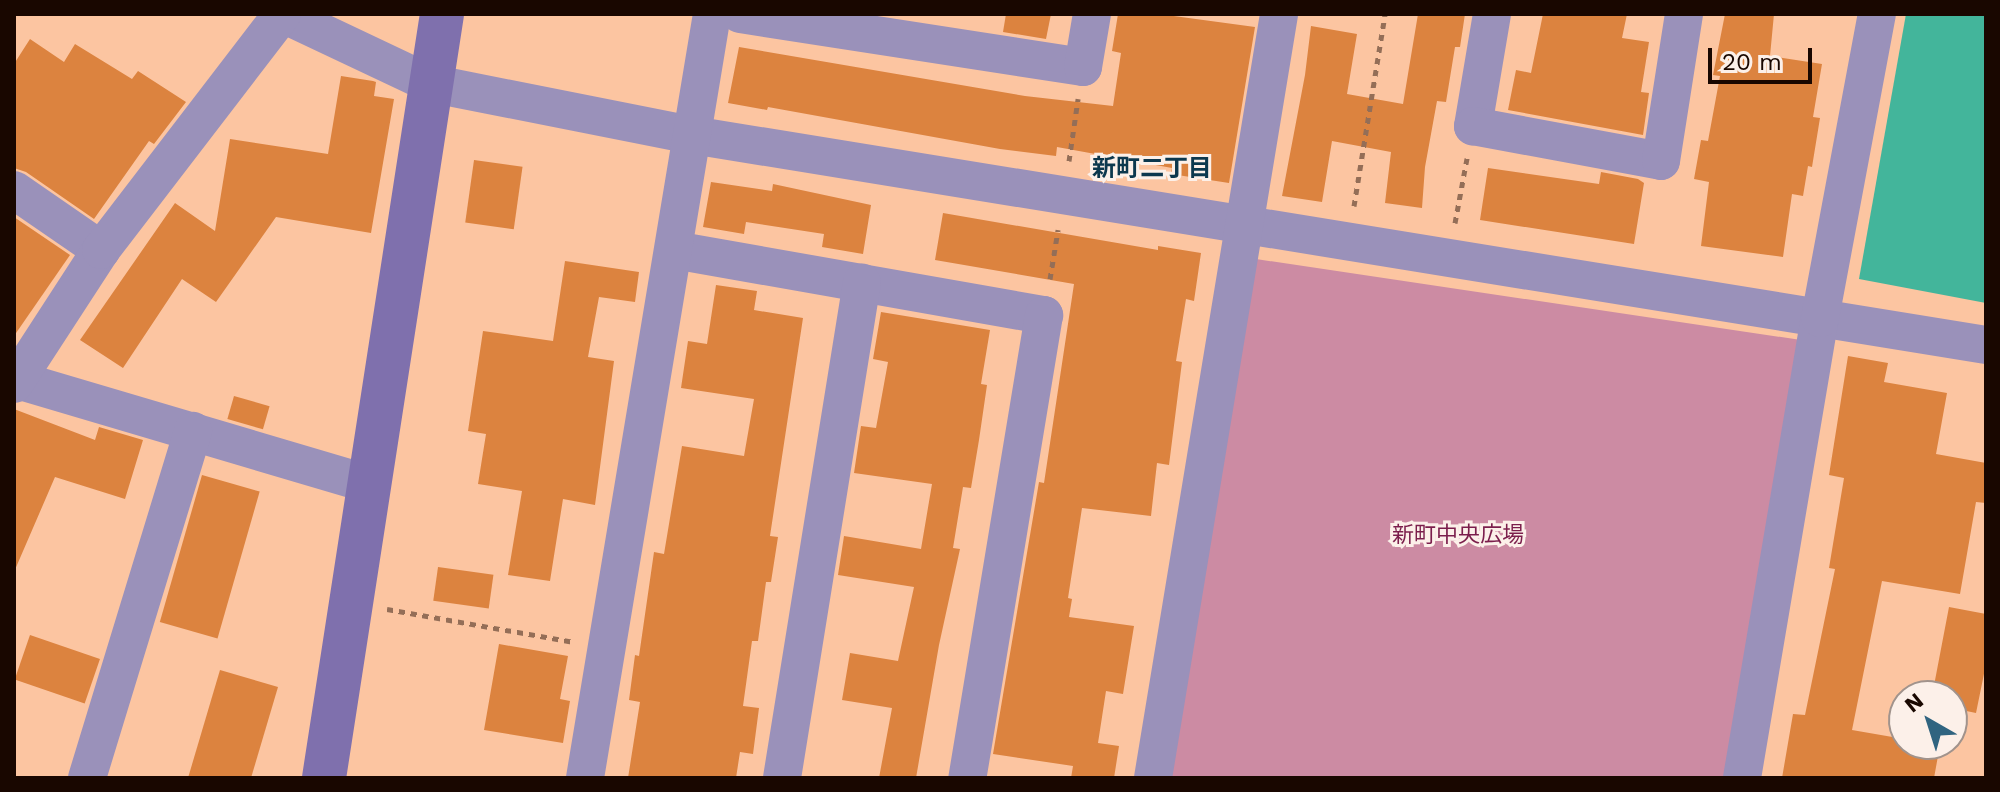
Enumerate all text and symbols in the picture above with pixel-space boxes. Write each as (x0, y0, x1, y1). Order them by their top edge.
scale bar (1712, 32, 1816, 82)
text: 20 m (1722, 48, 1782, 76)
district label: 新町二丁目 (1092, 155, 1212, 183)
park label: 新町中央広場 (1392, 522, 1524, 548)
north arrow (1888, 680, 1968, 760)
text: N (1900, 688, 1928, 717)

